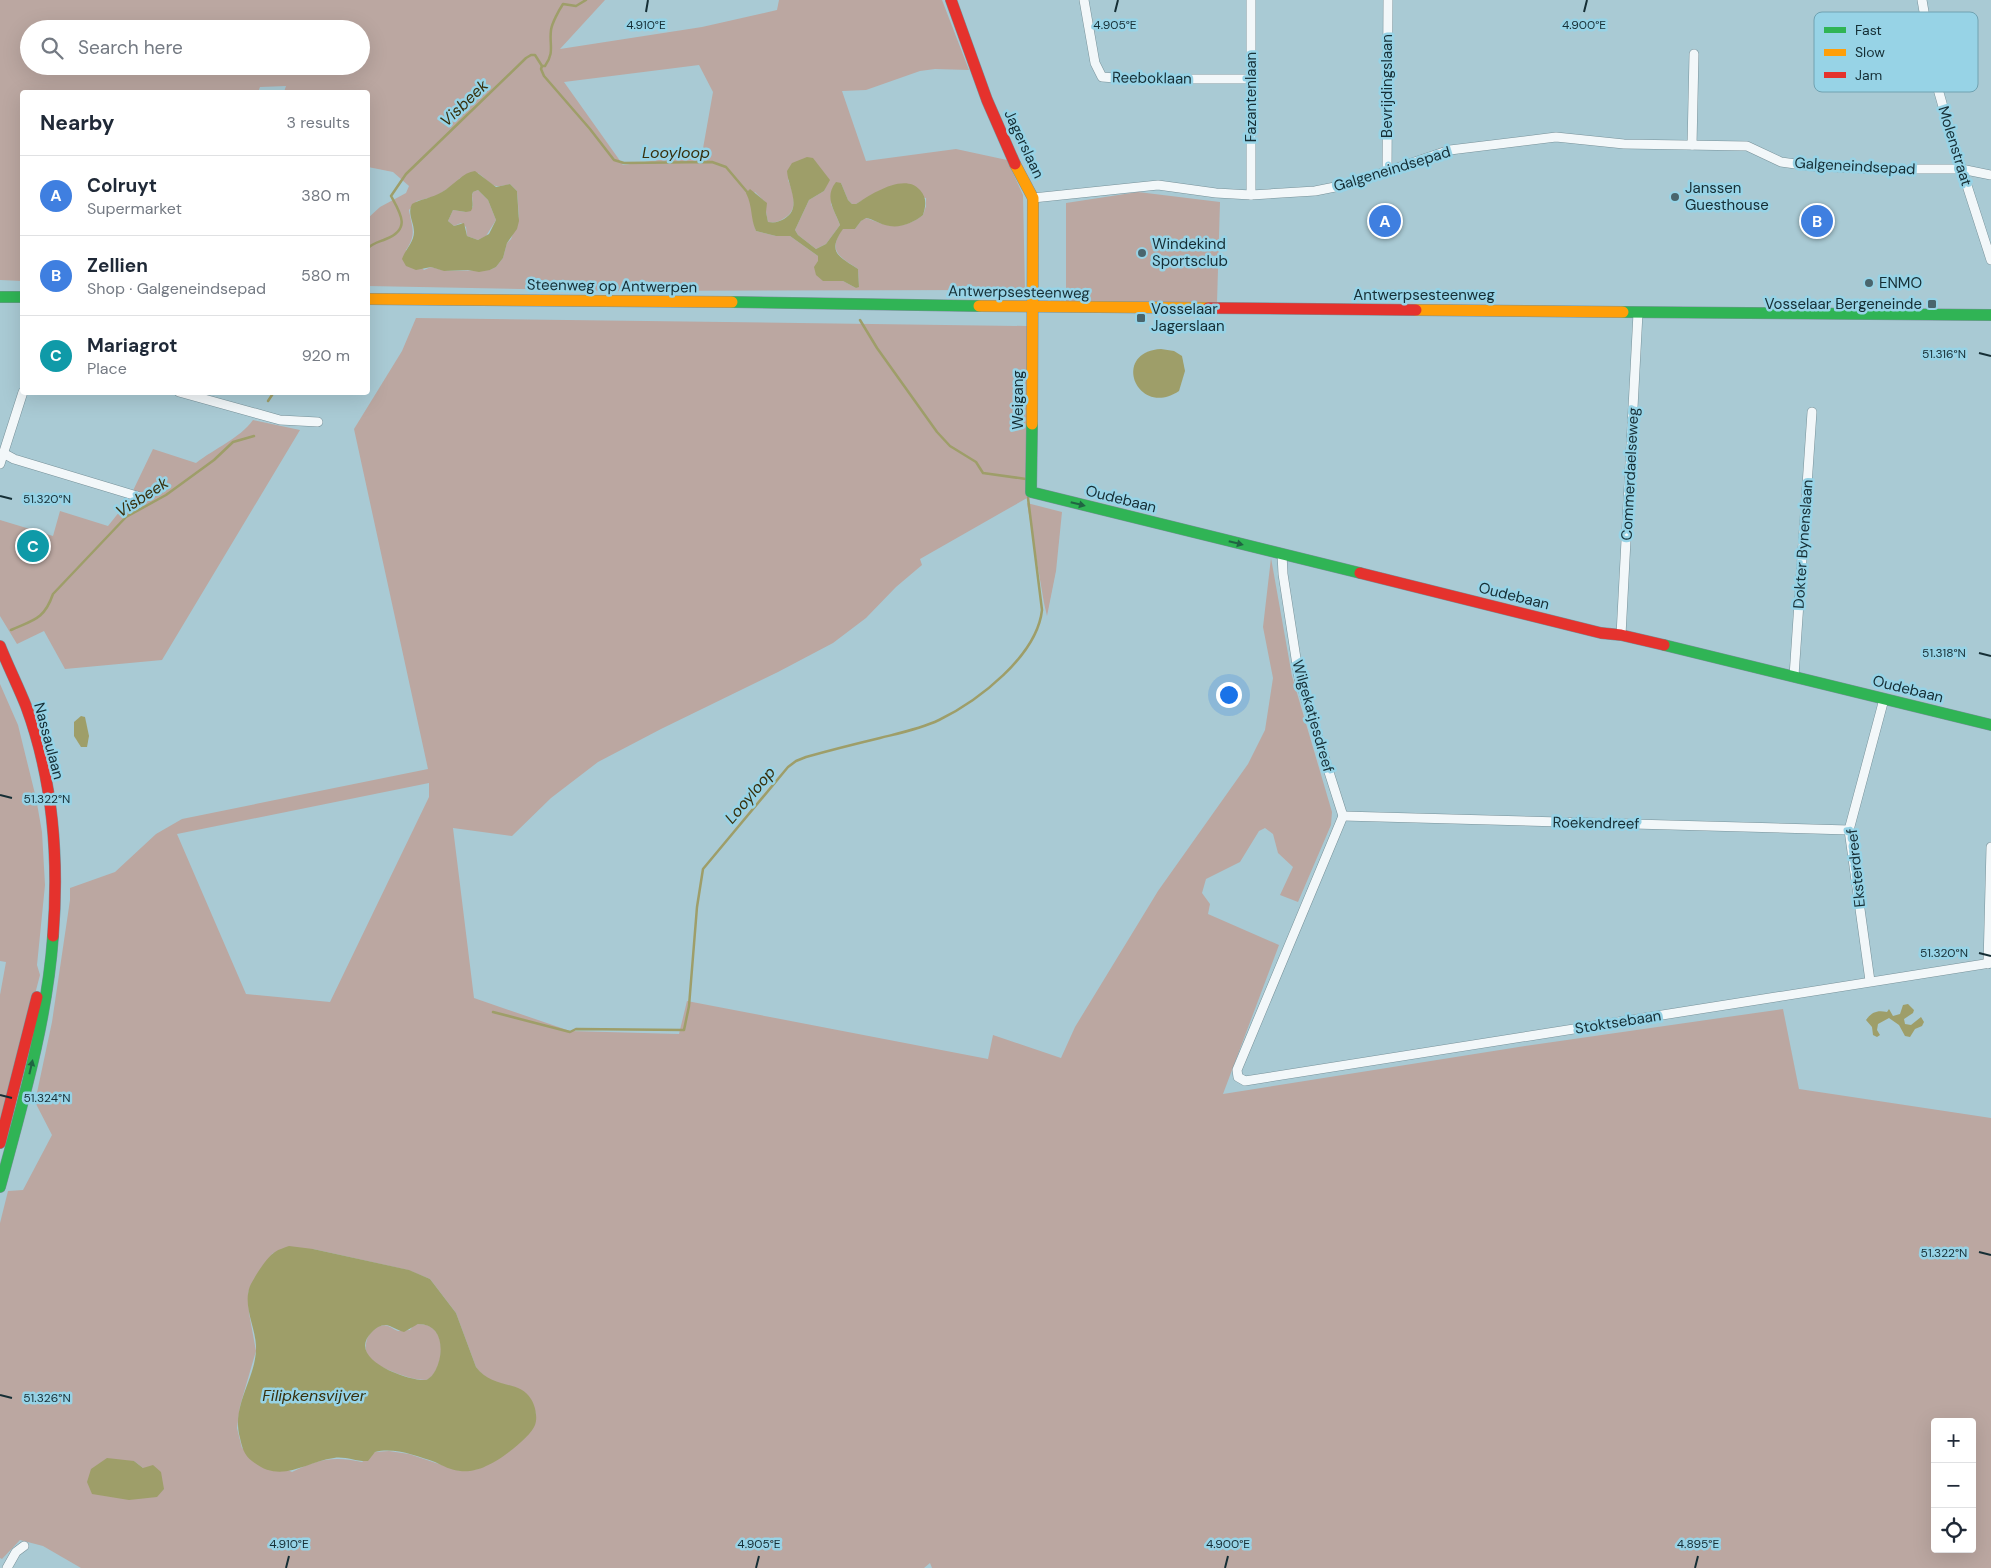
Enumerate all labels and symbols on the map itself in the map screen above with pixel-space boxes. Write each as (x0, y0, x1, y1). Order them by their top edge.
legend (1814, 12, 1978, 92)
text: 4.910°E (626, 17, 666, 33)
text: 4.905°E (1093, 17, 1137, 33)
text: 4.900°E (1562, 17, 1606, 33)
text: Fast (1855, 21, 1882, 39)
street label: Bevrijdingslaan (1377, 34, 1397, 138)
text: Slow (1855, 43, 1885, 61)
street label: Fazantenlaan (1241, 52, 1261, 142)
text: Jam (1855, 66, 1882, 84)
street label: Reeboklaan (1112, 67, 1192, 89)
water label: Visbeek (435, 74, 493, 131)
street label: Molenstraat (1933, 104, 1977, 189)
street label: Jagerslaan (999, 106, 1049, 182)
water label: Looyloop (642, 142, 710, 163)
street label: Galgeneindsepad (1331, 142, 1453, 196)
street label: Galgeneindsepad (1794, 153, 1916, 179)
place label: Janssen Guesthouse (1685, 178, 1769, 215)
marker: Janssen Guesthouse (1669, 191, 1681, 203)
pin: A (1369, 202, 1401, 240)
pin: B (1801, 202, 1833, 240)
place label: Windekind Sportsclub (1152, 234, 1228, 271)
marker: Windekind Sportsclub (1136, 247, 1148, 259)
place label: ENMO (1879, 273, 1922, 293)
street label: Steenweg op Antwerpen (527, 275, 697, 297)
marker: ENMO (1863, 277, 1875, 289)
street label: Antwerpsesteenweg (948, 281, 1090, 303)
street label: Antwerpsesteenweg (1353, 285, 1495, 305)
place label: Vosselaar Bergeneinde (1764, 294, 1922, 314)
marker: Vosselaar Bergeneinde (1926, 298, 1938, 310)
place label: Vosselaar Jagerslaan (1151, 299, 1225, 336)
marker: Vosselaar Jagerslaan (1135, 312, 1147, 324)
text: 51.316°N (1922, 346, 1966, 362)
street label: Weigang (1008, 370, 1028, 430)
street label: Commerdaelseweg (1617, 407, 1643, 541)
water label: Visbeek (112, 472, 173, 522)
street label: Dokter Bynenslaan (1789, 479, 1817, 609)
street label: Oudebaan (1083, 481, 1159, 517)
text: 51.320°N (23, 491, 71, 507)
one-way arrow (1071, 500, 1086, 508)
pin: C (17, 527, 49, 565)
one-way arrow (1229, 539, 1244, 547)
street label: Oudebaan (1476, 578, 1552, 614)
text: 51.318°N (1922, 645, 1966, 661)
street label: Wilgekatjesdreef (1287, 658, 1339, 774)
street label: Oudebaan (1870, 671, 1946, 707)
your location (1216, 682, 1242, 708)
street label: Nassaulaan (29, 700, 69, 782)
water label: Looyloop (720, 762, 780, 828)
text: 51.322°N (24, 791, 70, 807)
street label: Roekendreef (1552, 812, 1640, 834)
street label: Eksterdreef (1842, 828, 1870, 908)
text: 51.320°N (1920, 945, 1968, 961)
street label: Stoktsebaan (1573, 1005, 1663, 1039)
one-way arrow (27, 1059, 35, 1074)
text: 51.324°N (24, 1090, 70, 1106)
text: 51.322°N (1921, 1245, 1967, 1261)
water label: Filipkensvijver (262, 1385, 367, 1406)
text: 51.326°N (23, 1390, 71, 1406)
text: 4.910°E (269, 1536, 309, 1552)
text: 4.905°E (737, 1536, 781, 1552)
text: 4.900°E (1206, 1536, 1250, 1552)
text: 4.895°E (1677, 1536, 1719, 1552)

